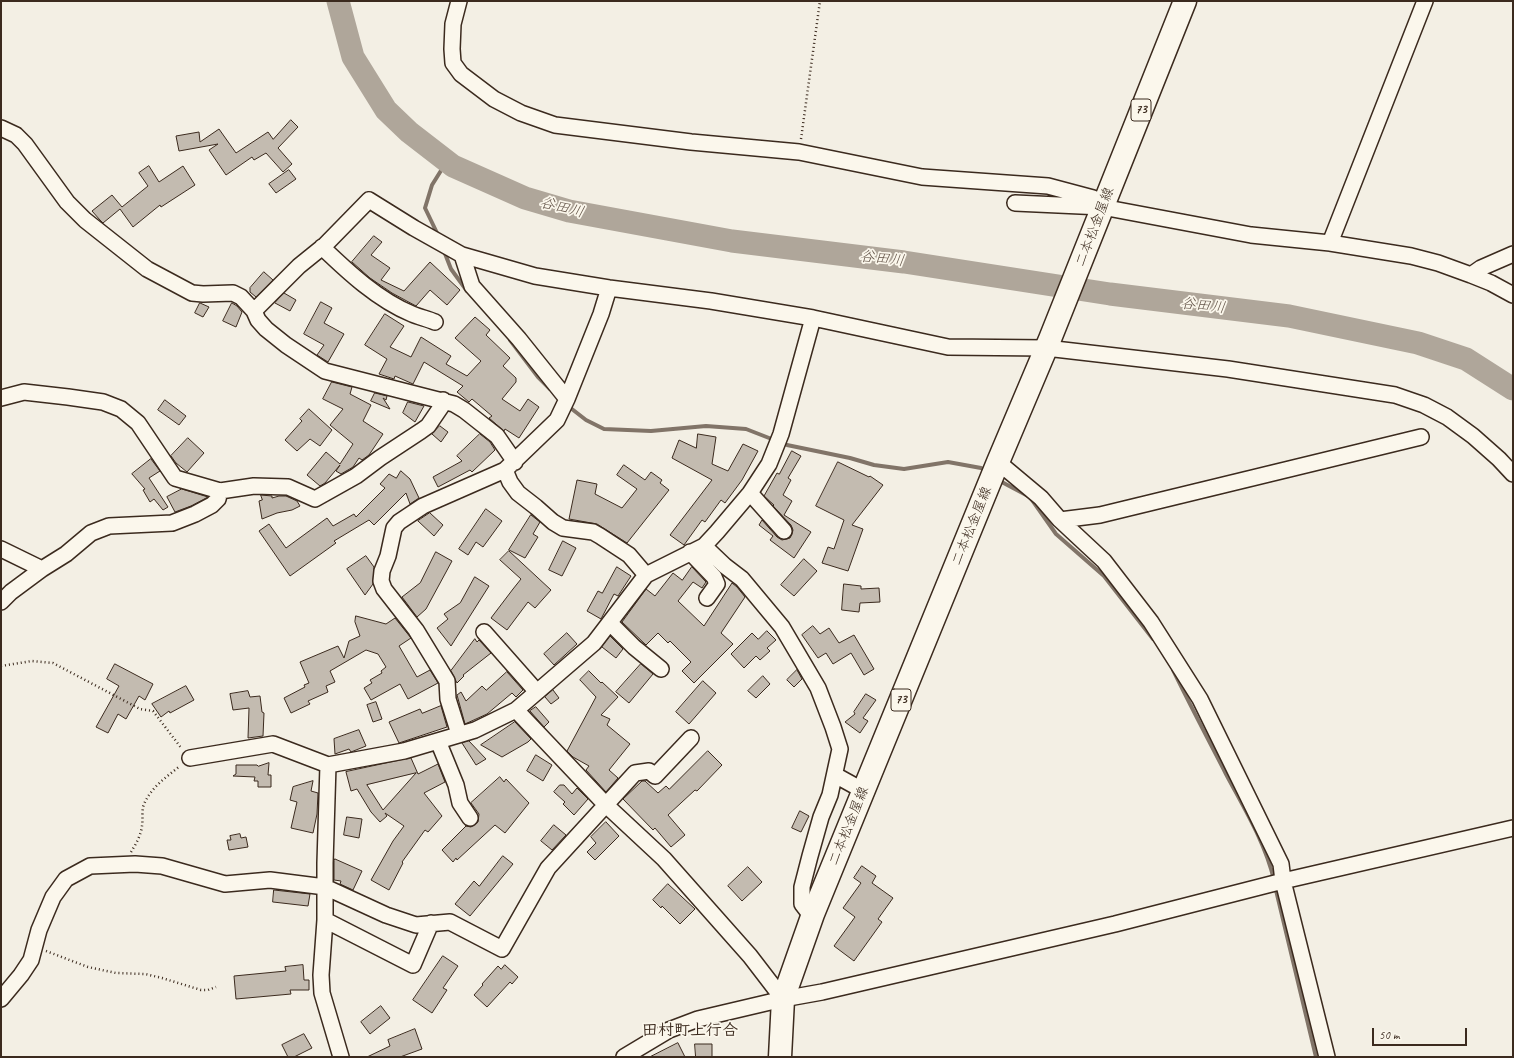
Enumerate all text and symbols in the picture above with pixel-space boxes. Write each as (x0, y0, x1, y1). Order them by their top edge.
road number: 73 (1131, 99, 1151, 121)
street label: 二本松金屋線 (1072, 185, 1118, 269)
water label: 谷田川 (538, 194, 586, 222)
water label: 谷田川 (859, 247, 905, 271)
water label: 谷田川 (1180, 294, 1226, 318)
street label: 二本松金屋線 (948, 484, 996, 568)
road number: 73 (891, 689, 911, 711)
street label: 二本松金屋線 (825, 784, 873, 868)
scale bar (1374, 1020, 1469, 1046)
district label: 田村町上行合 (642, 1021, 738, 1041)
text: 50 m (1379, 1027, 1399, 1043)

